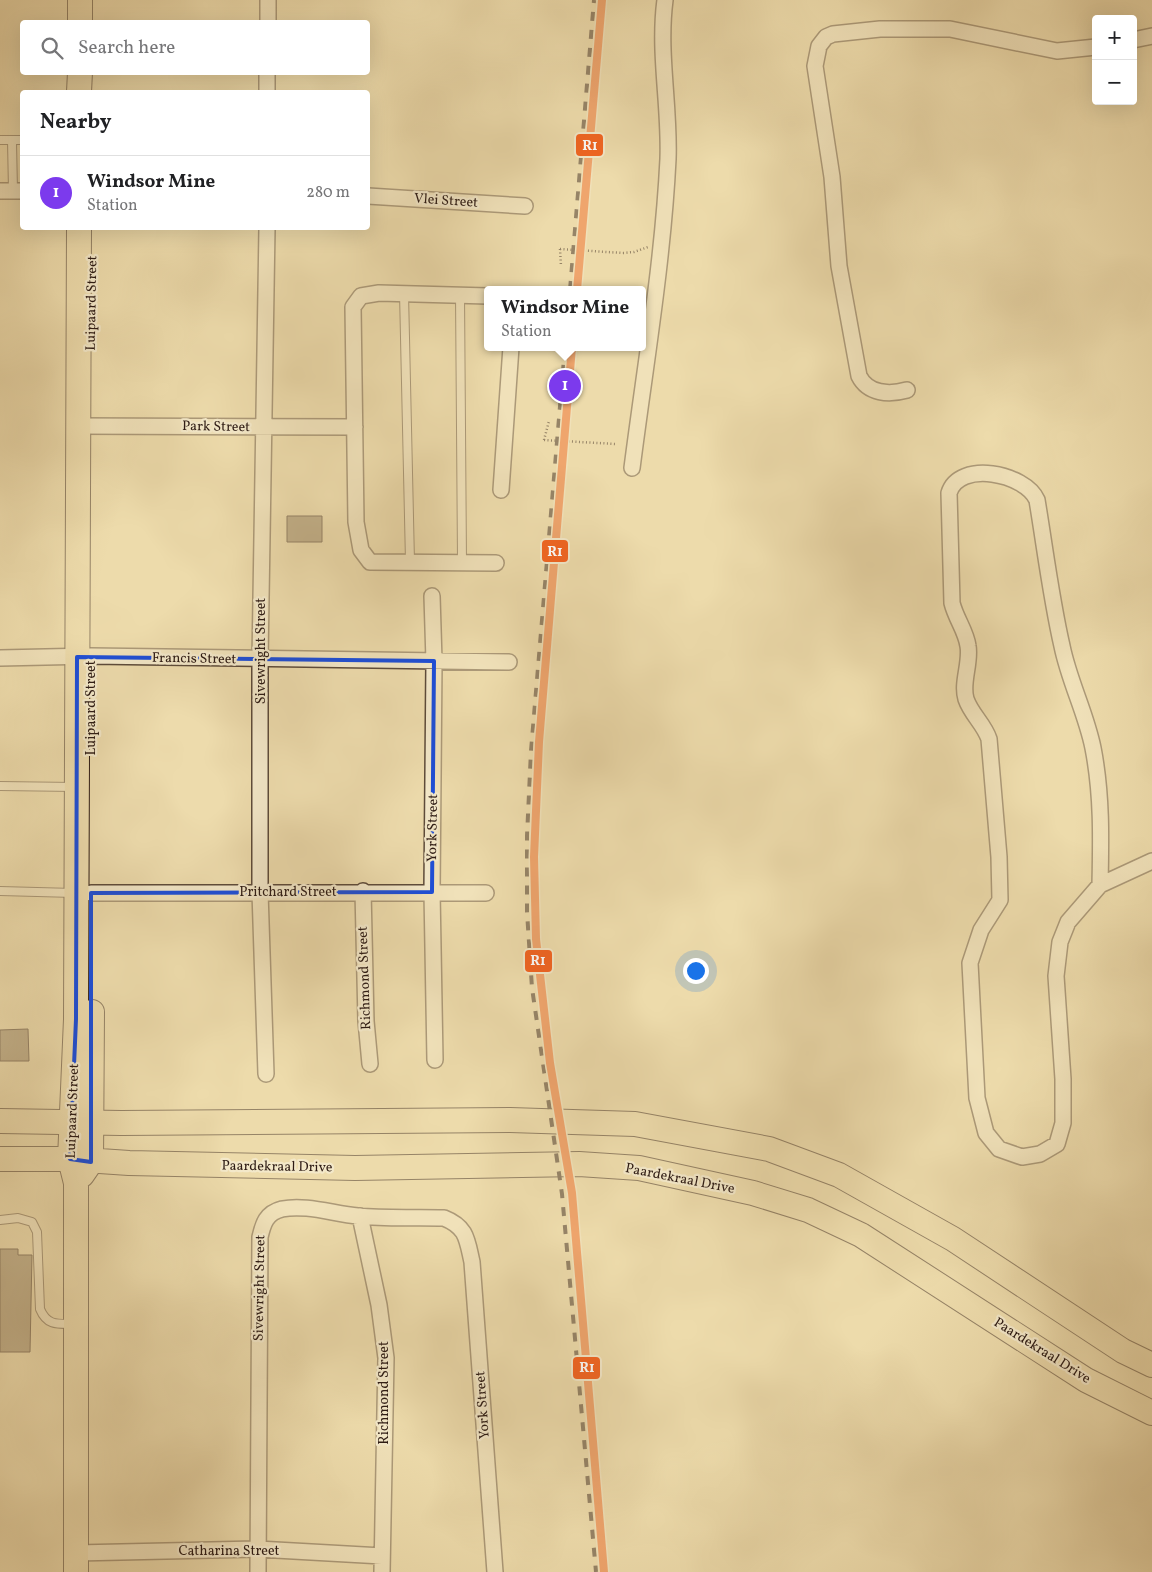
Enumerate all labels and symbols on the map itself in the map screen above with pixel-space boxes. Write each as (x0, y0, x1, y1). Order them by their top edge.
line badge: R1 (575, 133, 604, 157)
text: R1 (582, 137, 598, 156)
street label: Vlei Street (413, 189, 479, 213)
street label: Luipaard Street (82, 255, 102, 351)
pin: 1 (549, 367, 581, 405)
street label: Park Street (182, 417, 250, 437)
line badge: R1 (541, 539, 569, 563)
text: R1 (547, 543, 563, 562)
street label: Sivewright Street (252, 598, 271, 704)
street label: Francis Street (152, 649, 237, 669)
street label: Luipaard Street (82, 660, 101, 756)
street label: York Street (423, 794, 443, 862)
street label: Pritchard Street (239, 883, 337, 902)
street label: Richmond Street (354, 926, 376, 1030)
line badge: R1 (524, 949, 553, 973)
text: R1 (530, 952, 546, 971)
your location (683, 958, 709, 984)
street label: Luipaard Street (62, 1063, 84, 1159)
street label: Paardekraal Drive (221, 1157, 333, 1177)
street label: Paardekraal Drive (624, 1159, 737, 1199)
street label: Sivewright Street (250, 1235, 270, 1341)
street label: Paardekraal Drive (990, 1314, 1094, 1389)
street label: Richmond Street (375, 1341, 394, 1445)
line badge: R1 (572, 1356, 601, 1380)
text: R1 (579, 1359, 595, 1378)
street label: York Street (471, 1370, 495, 1440)
street label: Catharina Street (178, 1542, 280, 1561)

